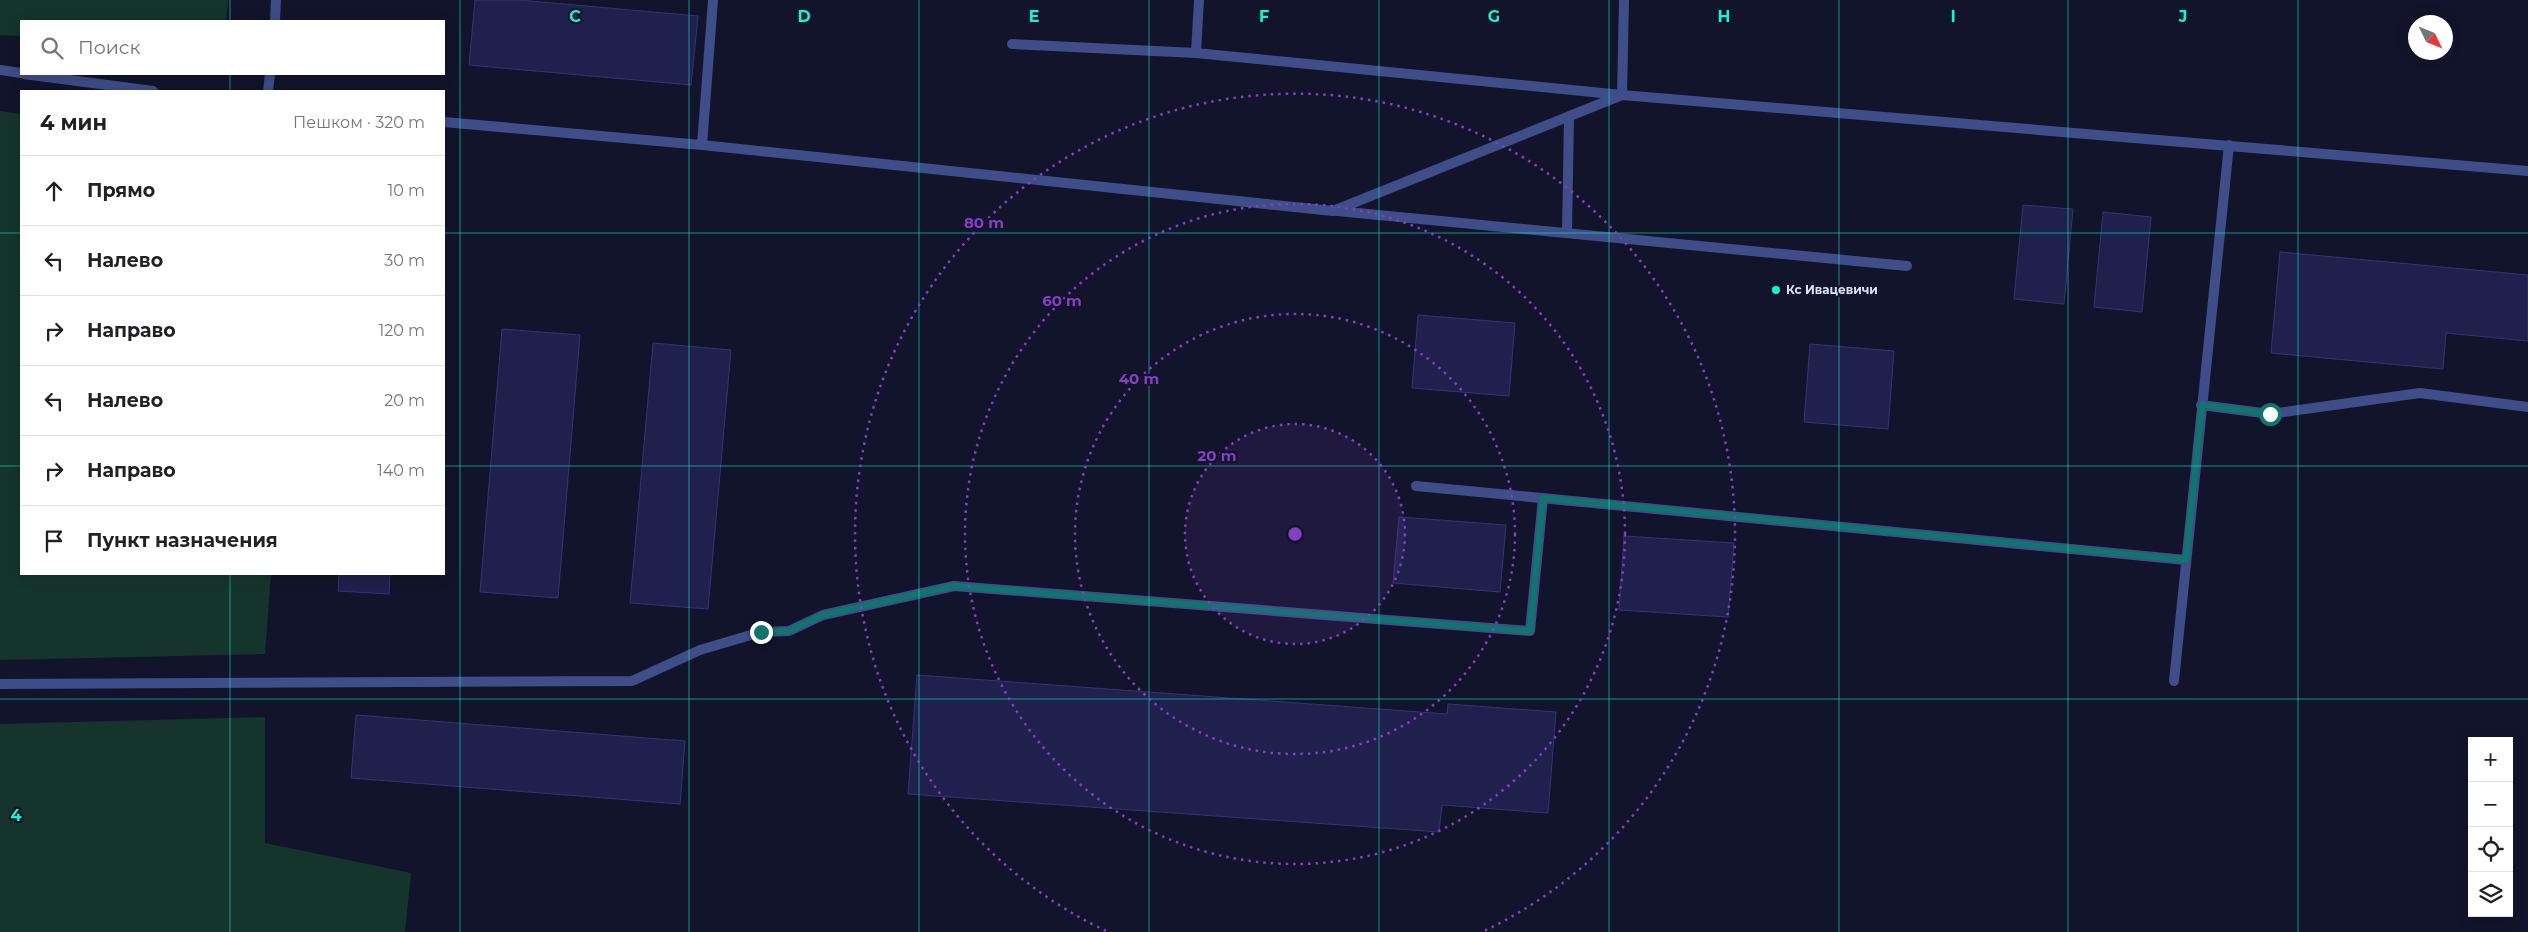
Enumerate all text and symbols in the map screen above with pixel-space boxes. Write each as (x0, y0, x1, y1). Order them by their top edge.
text: C (569, 7, 581, 26)
text: D (797, 7, 811, 26)
text: E (1029, 7, 1039, 26)
text: F (1259, 7, 1269, 26)
text: G (1488, 7, 1500, 26)
text: H (1718, 7, 1730, 26)
text: I (1950, 7, 1956, 26)
text: J (2178, 7, 2187, 26)
north arrow (2408, 15, 2453, 60)
search box (20, 20, 445, 75)
icon: search (38, 34, 66, 62)
text: Поиск (78, 36, 141, 59)
text: 4 мин (40, 110, 107, 135)
text: Пешком · 320 m (293, 113, 425, 132)
icon: ahead (40, 177, 68, 205)
text: Прямо (87, 179, 155, 202)
text: 10 m (387, 181, 425, 200)
text: 80 m (964, 213, 1004, 232)
icon: left (40, 247, 68, 275)
text: Налево (87, 249, 163, 272)
text: 30 m (384, 251, 425, 270)
place label: Кс Ивацевичи (1786, 282, 1878, 297)
marker: Кс Ивацевичи (1770, 284, 1782, 296)
text: 60 m (1042, 291, 1082, 310)
icon: right (40, 317, 68, 345)
text: Направо (87, 319, 176, 342)
text: 120 m (378, 321, 425, 340)
text: 40 m (1119, 369, 1159, 388)
icon: left (40, 387, 68, 415)
text: Налево (87, 389, 163, 412)
text: 20 m (384, 391, 425, 410)
route start (2259, 403, 2282, 426)
text: 20 m (1197, 446, 1237, 465)
icon: right (40, 457, 68, 485)
text: Направо (87, 459, 176, 482)
text: 140 m (377, 461, 425, 480)
centre of rings (1286, 525, 1304, 543)
icon: arrive (40, 527, 68, 555)
text: Пункт назначения (87, 529, 278, 552)
route end (750, 621, 773, 644)
map controls (2468, 737, 2513, 917)
button: + (2468, 737, 2513, 782)
button: − (2468, 782, 2513, 827)
text: 4 (10, 806, 22, 825)
button: locate (2468, 827, 2513, 872)
button: layers (2468, 872, 2513, 917)

